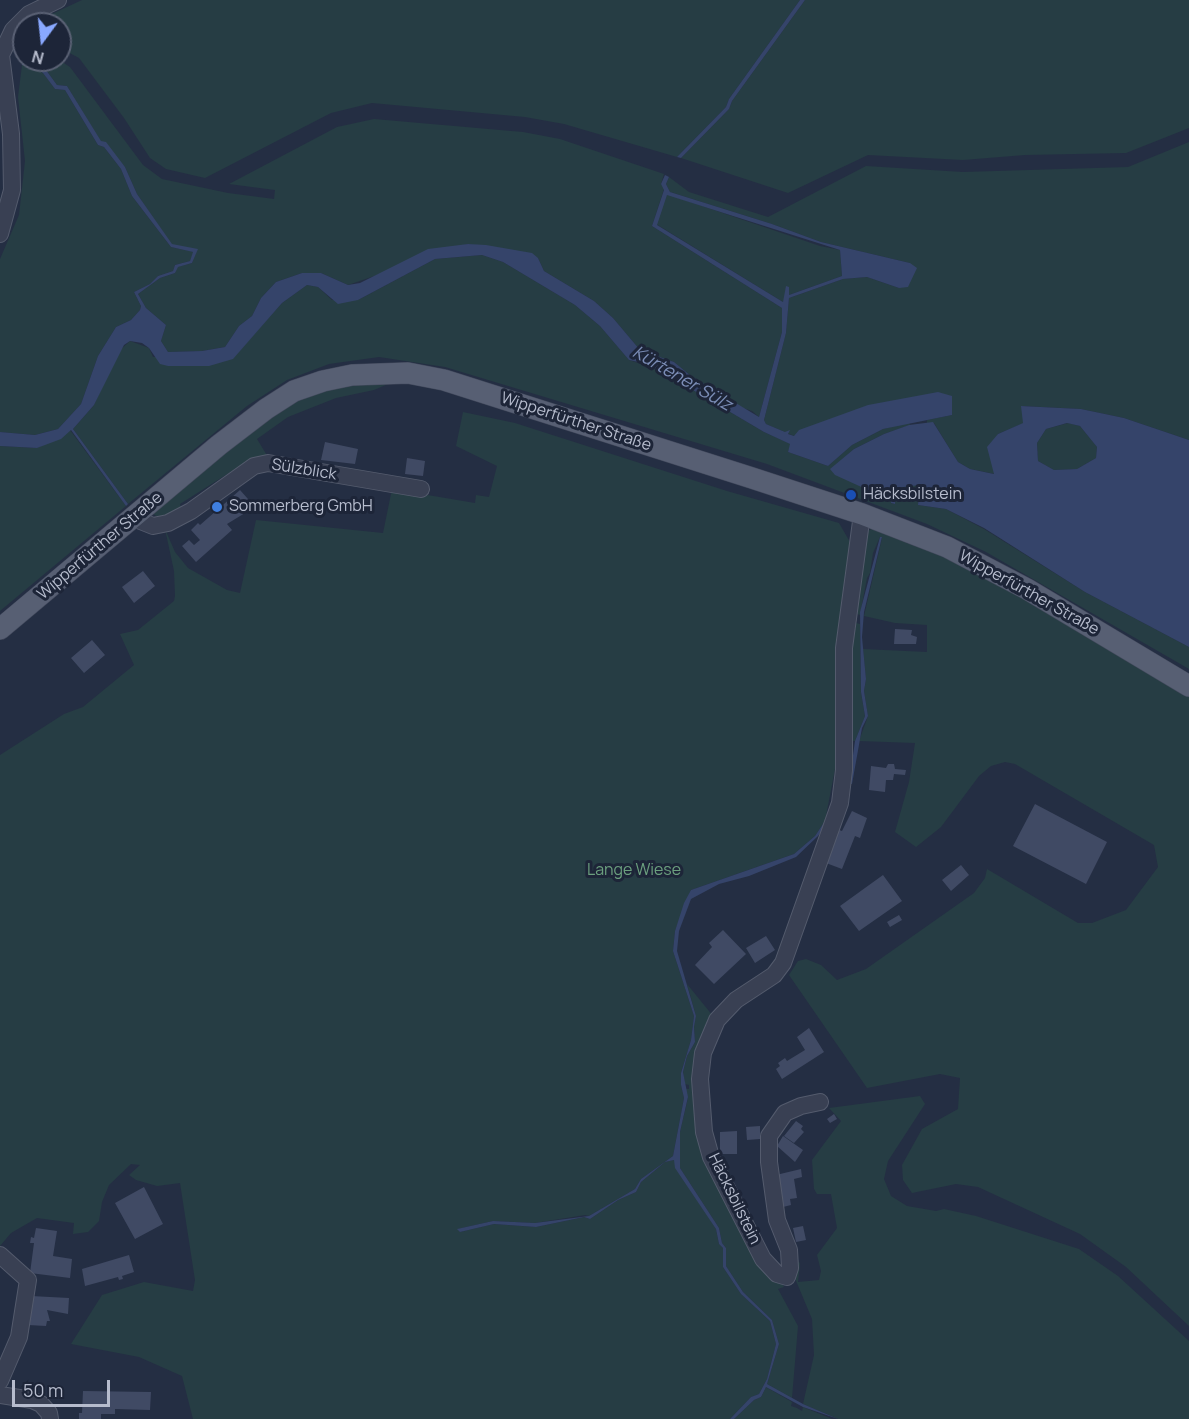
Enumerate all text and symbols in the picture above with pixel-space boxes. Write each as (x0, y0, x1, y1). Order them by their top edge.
north arrow (12, 12, 72, 72)
text: N (29, 45, 46, 70)
water label: Kürtener Sülz (628, 342, 736, 416)
street label: Wipperfürther Straße (498, 389, 654, 455)
street label: Sülzblick (270, 455, 338, 485)
place label: Häcksbilstein (863, 485, 962, 505)
street label: Wipperfürther Straße (34, 488, 166, 604)
marker: Häcksbilstein (844, 488, 858, 502)
place label: Sommerberg GmbH (229, 497, 373, 517)
marker: Sommerberg GmbH (210, 500, 224, 514)
street label: Wipperfürther Straße (956, 547, 1102, 639)
park label: Lange Wiese (587, 861, 681, 881)
street label: Häcksbilstein (704, 1150, 764, 1248)
scale bar (15, 1368, 112, 1406)
text: 50 m (23, 1378, 63, 1402)

